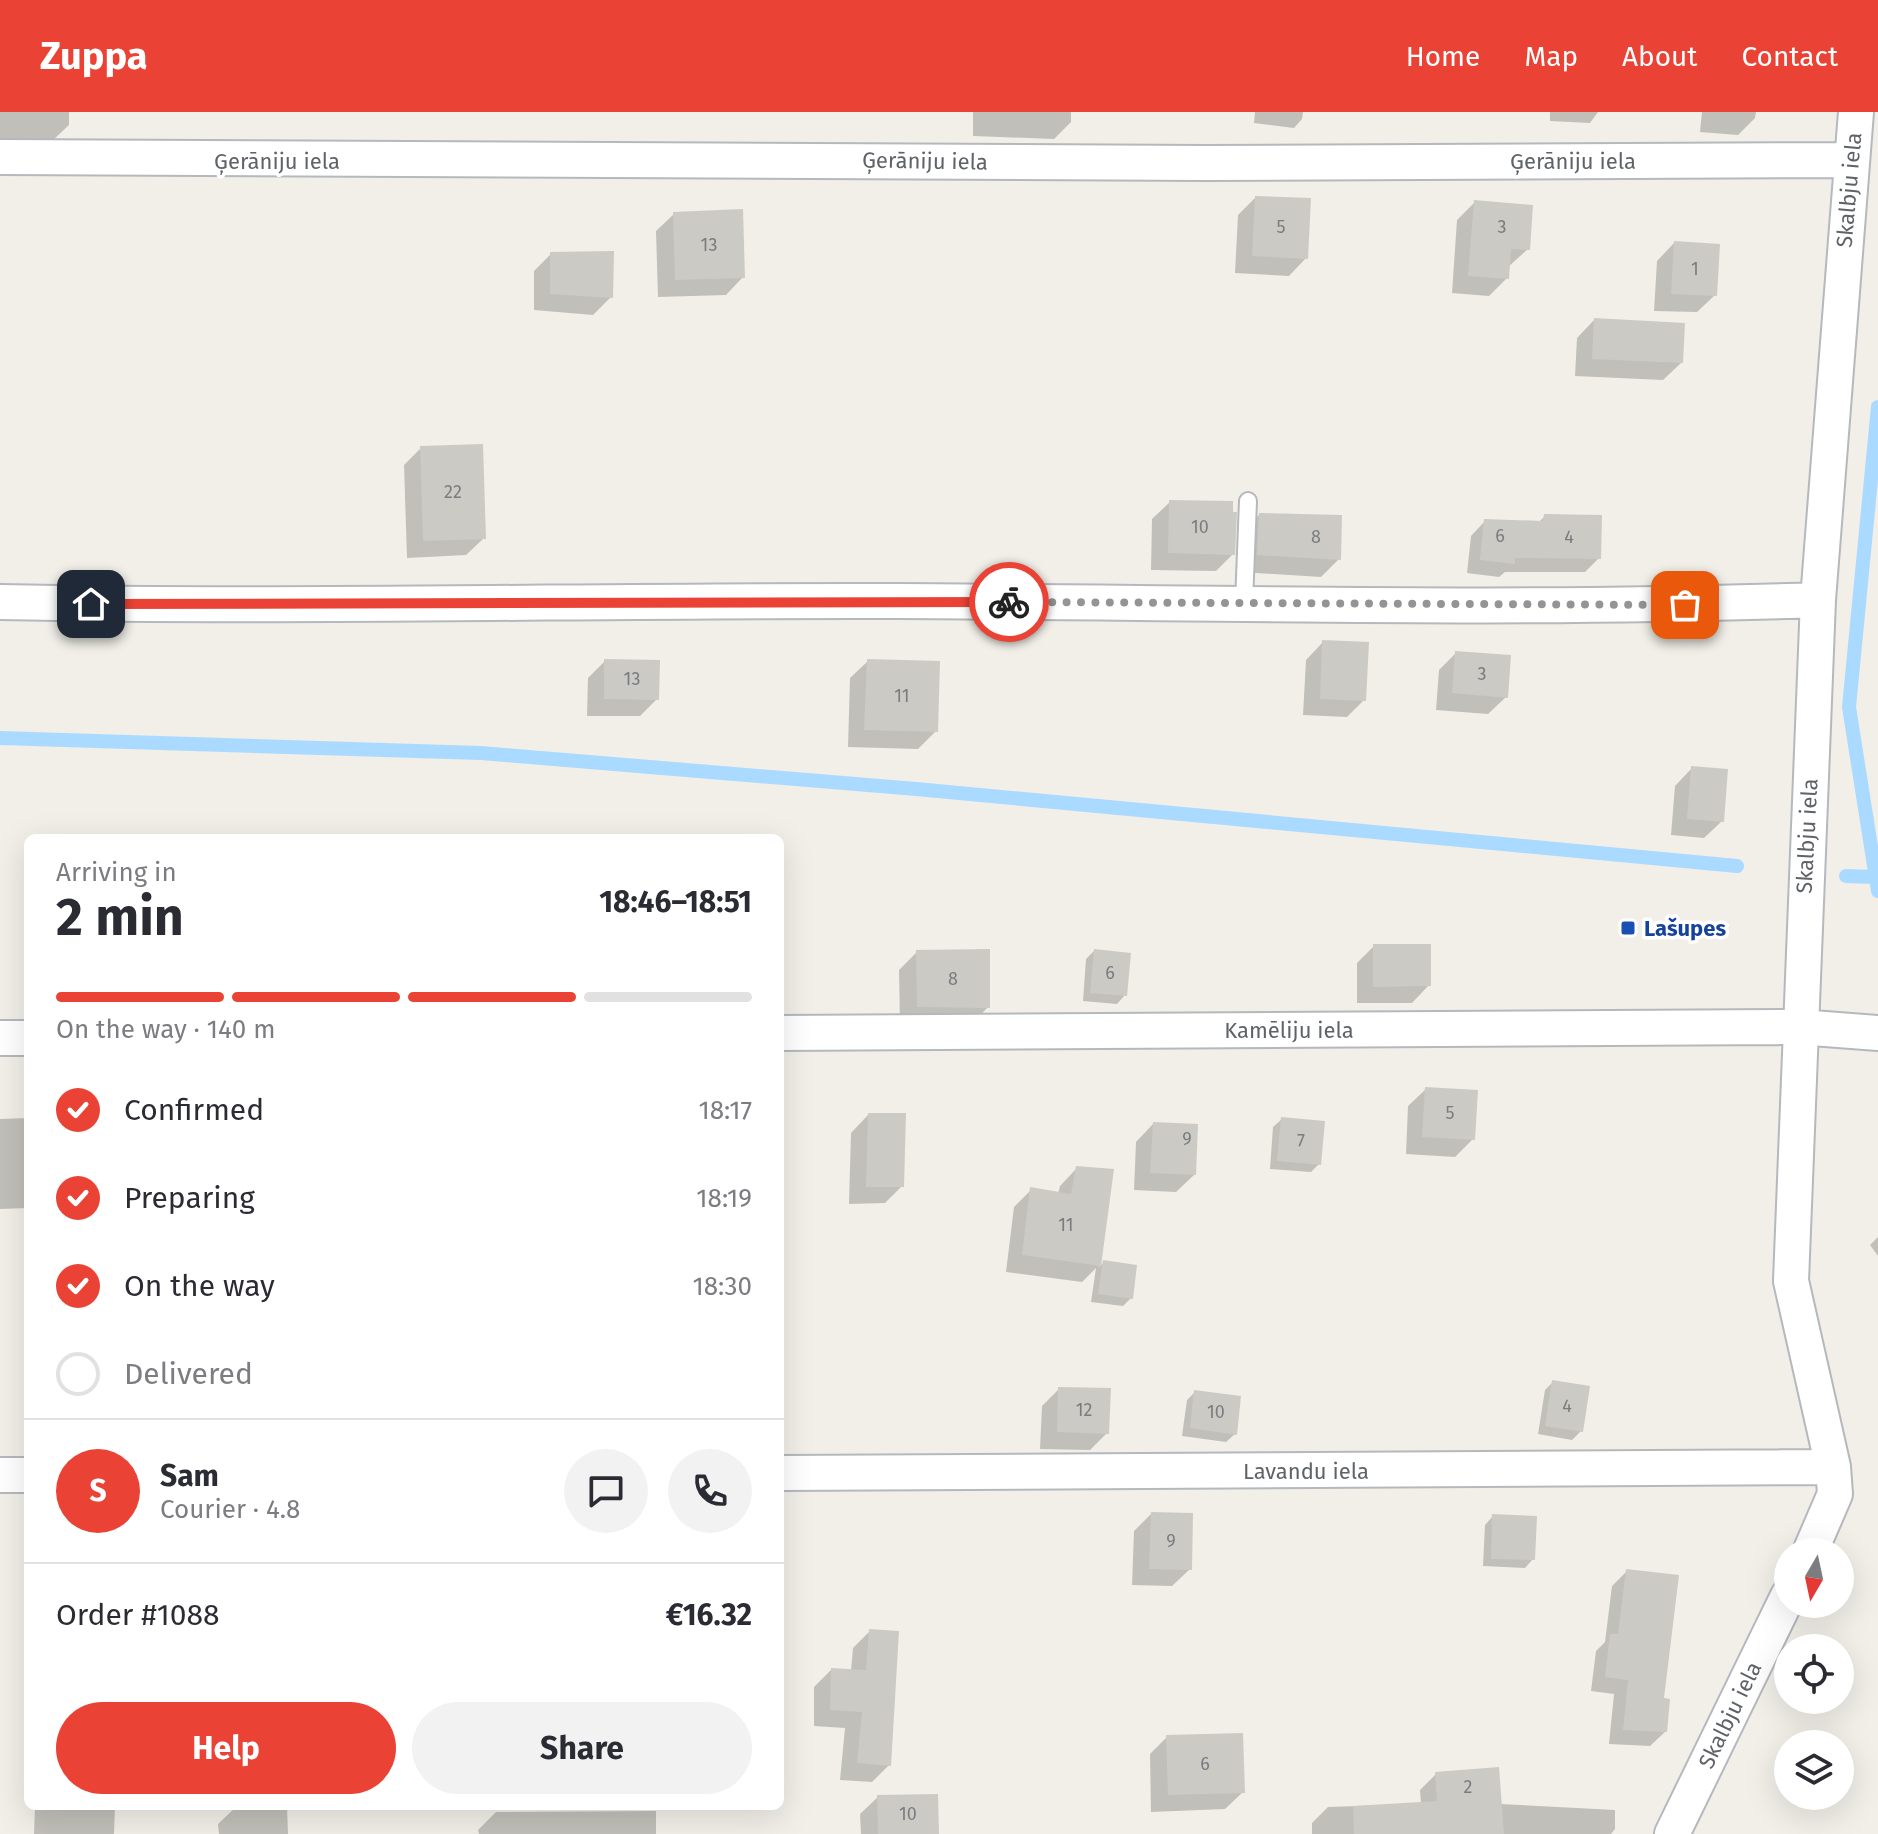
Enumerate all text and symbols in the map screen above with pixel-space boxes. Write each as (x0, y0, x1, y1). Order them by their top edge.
text: Zuppa (40, 33, 148, 79)
text: Home (1406, 40, 1480, 73)
text: Map (1524, 40, 1578, 73)
text: About (1622, 40, 1697, 73)
text: Contact (1741, 40, 1838, 73)
street label: Skalbju iela (1831, 131, 1867, 249)
street label: Ģerāniju iela (862, 146, 988, 176)
street label: Ģerāniju iela (214, 148, 340, 175)
street label: Ģerāniju iela (1510, 148, 1636, 175)
house number: 5 (1276, 216, 1286, 238)
house number: 3 (1498, 216, 1506, 238)
house number: 13 (701, 234, 717, 256)
house number: 1 (1691, 258, 1699, 280)
house number: 22 (444, 481, 462, 503)
house number: 10 (1191, 516, 1209, 538)
house number: 6 (1495, 525, 1505, 547)
house number: 8 (1311, 526, 1321, 548)
house number: 4 (1564, 526, 1574, 548)
courier (969, 562, 1049, 642)
pin (57, 570, 125, 638)
pin (1651, 571, 1719, 639)
icon: bike (987, 580, 1031, 624)
icon: home (69, 582, 113, 626)
icon: bag (1663, 583, 1707, 627)
house number: 3 (1478, 663, 1486, 685)
house number: 13 (624, 668, 640, 690)
house number: 11 (894, 685, 910, 707)
street label: Skalbju iela (1790, 778, 1824, 894)
text: Arriving in (56, 857, 177, 888)
text: 18:46–18:51 (599, 884, 752, 920)
text: 2 min (56, 886, 184, 949)
place label: Lašupes (1644, 915, 1726, 942)
marker: Lašupes (1619, 919, 1637, 937)
house number: 6 (1105, 962, 1115, 984)
house number: 8 (948, 968, 958, 990)
text: On the way · 140 m (56, 1014, 275, 1045)
street label: Kamēliju iela (1224, 1017, 1354, 1044)
icon: check (56, 1088, 100, 1132)
text: Confirmed (124, 1092, 264, 1128)
text: 18:17 (698, 1095, 752, 1126)
house number: 5 (1445, 1102, 1455, 1124)
house number: 9 (1182, 1128, 1192, 1150)
house number: 7 (1297, 1130, 1305, 1152)
icon: check (56, 1176, 100, 1220)
text: Preparing (124, 1180, 255, 1216)
text: 18:19 (696, 1183, 752, 1214)
house number: 11 (1058, 1214, 1074, 1236)
icon: check (56, 1264, 100, 1308)
text: On the way (124, 1268, 275, 1304)
text: 18:30 (692, 1271, 752, 1302)
text: Delivered (124, 1356, 253, 1392)
house number: 4 (1562, 1395, 1572, 1417)
house number: 12 (1076, 1399, 1092, 1421)
house number: 10 (1207, 1401, 1225, 1423)
button: chat (564, 1449, 648, 1533)
button: phone (668, 1449, 752, 1533)
text: Sam (160, 1458, 219, 1494)
street label: Lavandu iela (1243, 1458, 1369, 1485)
text: S (89, 1473, 107, 1509)
text: Courier · 4.8 (160, 1494, 300, 1525)
house number: 9 (1166, 1530, 1176, 1552)
north arrow (1774, 1538, 1854, 1618)
map controls (1774, 1538, 1854, 1810)
text: Order #1088 (56, 1597, 220, 1633)
text: €16.32 (666, 1597, 752, 1633)
button: locate (1774, 1634, 1854, 1714)
street label: Skalbju iela (1693, 1657, 1767, 1773)
button: Help (56, 1702, 396, 1794)
button: Share (412, 1702, 752, 1794)
button: layers (1774, 1730, 1854, 1810)
house number: 6 (1200, 1753, 1210, 1775)
house number: 2 (1464, 1776, 1473, 1798)
house number: 10 (899, 1803, 917, 1825)

